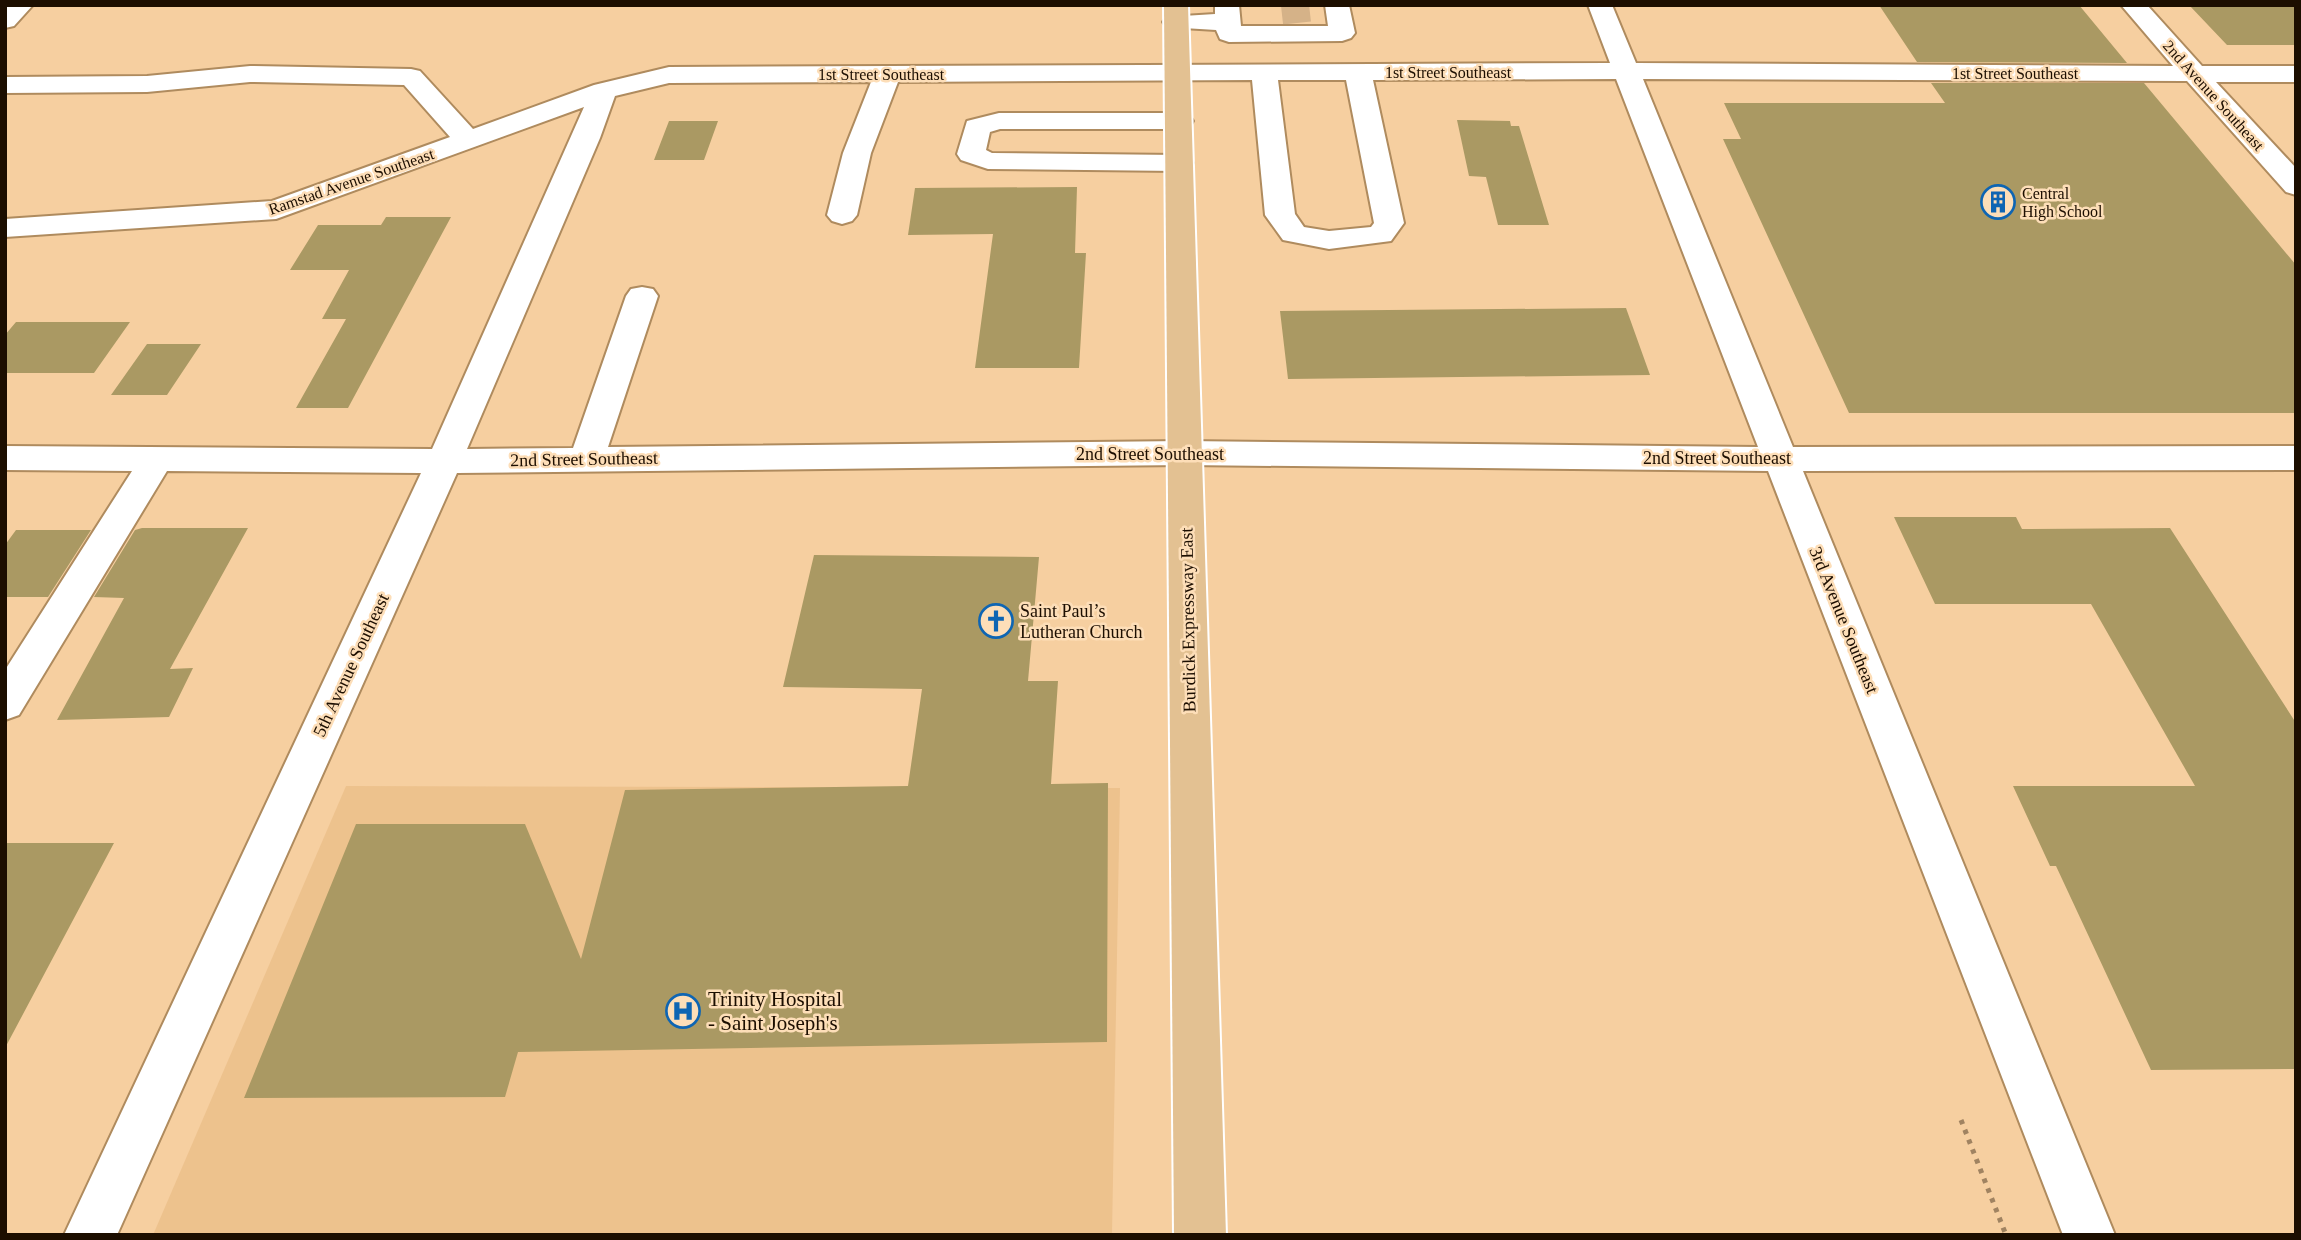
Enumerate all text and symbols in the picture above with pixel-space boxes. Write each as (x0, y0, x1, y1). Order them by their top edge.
street label: 2nd Avenue Southeast (2160, 37, 2268, 154)
street label: 1st Street Southeast (1385, 64, 1512, 81)
street label: 1st Street Southeast (1952, 65, 2079, 82)
street label: 1st Street Southeast (818, 66, 945, 83)
street label: Ramstad Avenue Southeast (266, 145, 437, 218)
building icon: Central High School (1979, 183, 2017, 221)
place label: Central High School (2022, 185, 2103, 221)
street label: 2nd Street Southeast (1076, 444, 1224, 464)
street label: 2nd Street Southeast (510, 448, 658, 470)
street label: 2nd Street Southeast (1643, 448, 1791, 468)
street label: Burdick Expressway East (1176, 527, 1200, 713)
street label: 3rd Avenue Southeast (1805, 544, 1883, 696)
street label: 5th Avenue Southeast (309, 590, 393, 740)
place label: Saint Paul’s Lutheran Church (1020, 601, 1142, 642)
church icon: Saint Paul’s Lutheran Church (977, 602, 1015, 640)
place label: Trinity Hospital - Saint Joseph's (708, 987, 842, 1035)
hospital icon: Trinity Hospital - Saint Joseph's (664, 992, 702, 1030)

